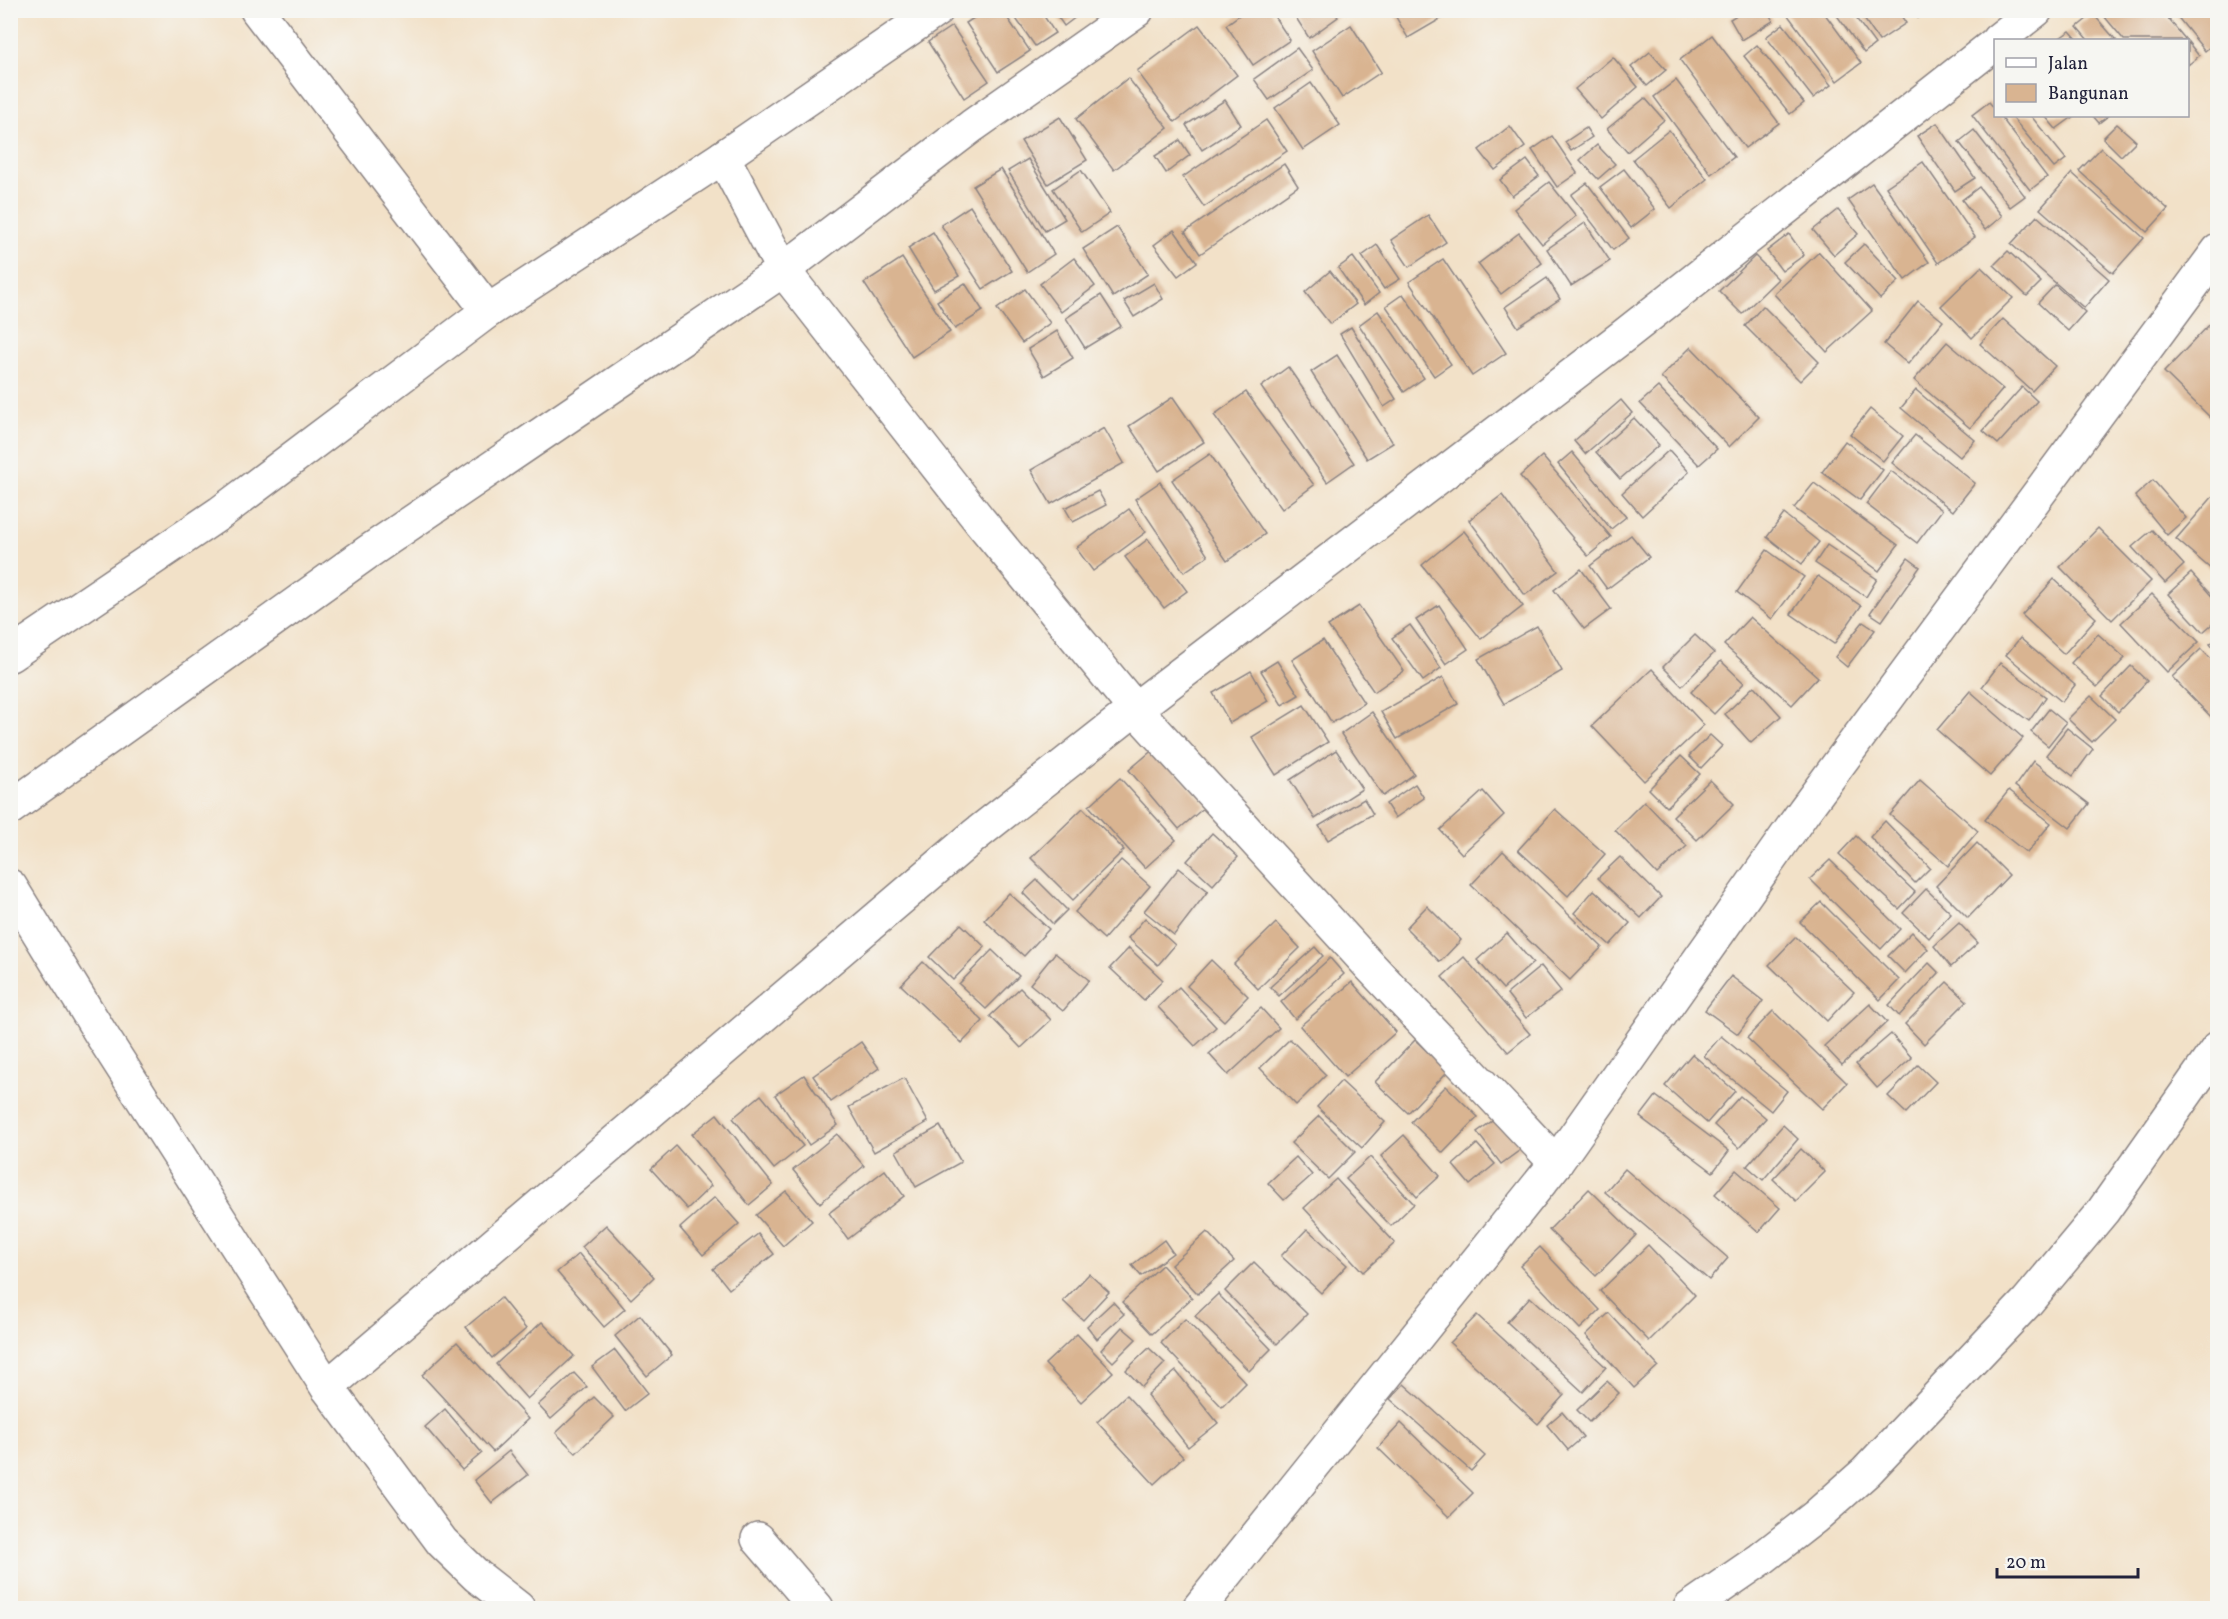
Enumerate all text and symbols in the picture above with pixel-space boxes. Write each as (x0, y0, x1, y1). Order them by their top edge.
legend (1994, 39, 2189, 117)
text: Jalan (2048, 52, 2088, 77)
text: Bangunan (2048, 82, 2129, 107)
scale bar (1997, 1541, 2138, 1579)
text: 20 m (2006, 1551, 2046, 1576)

